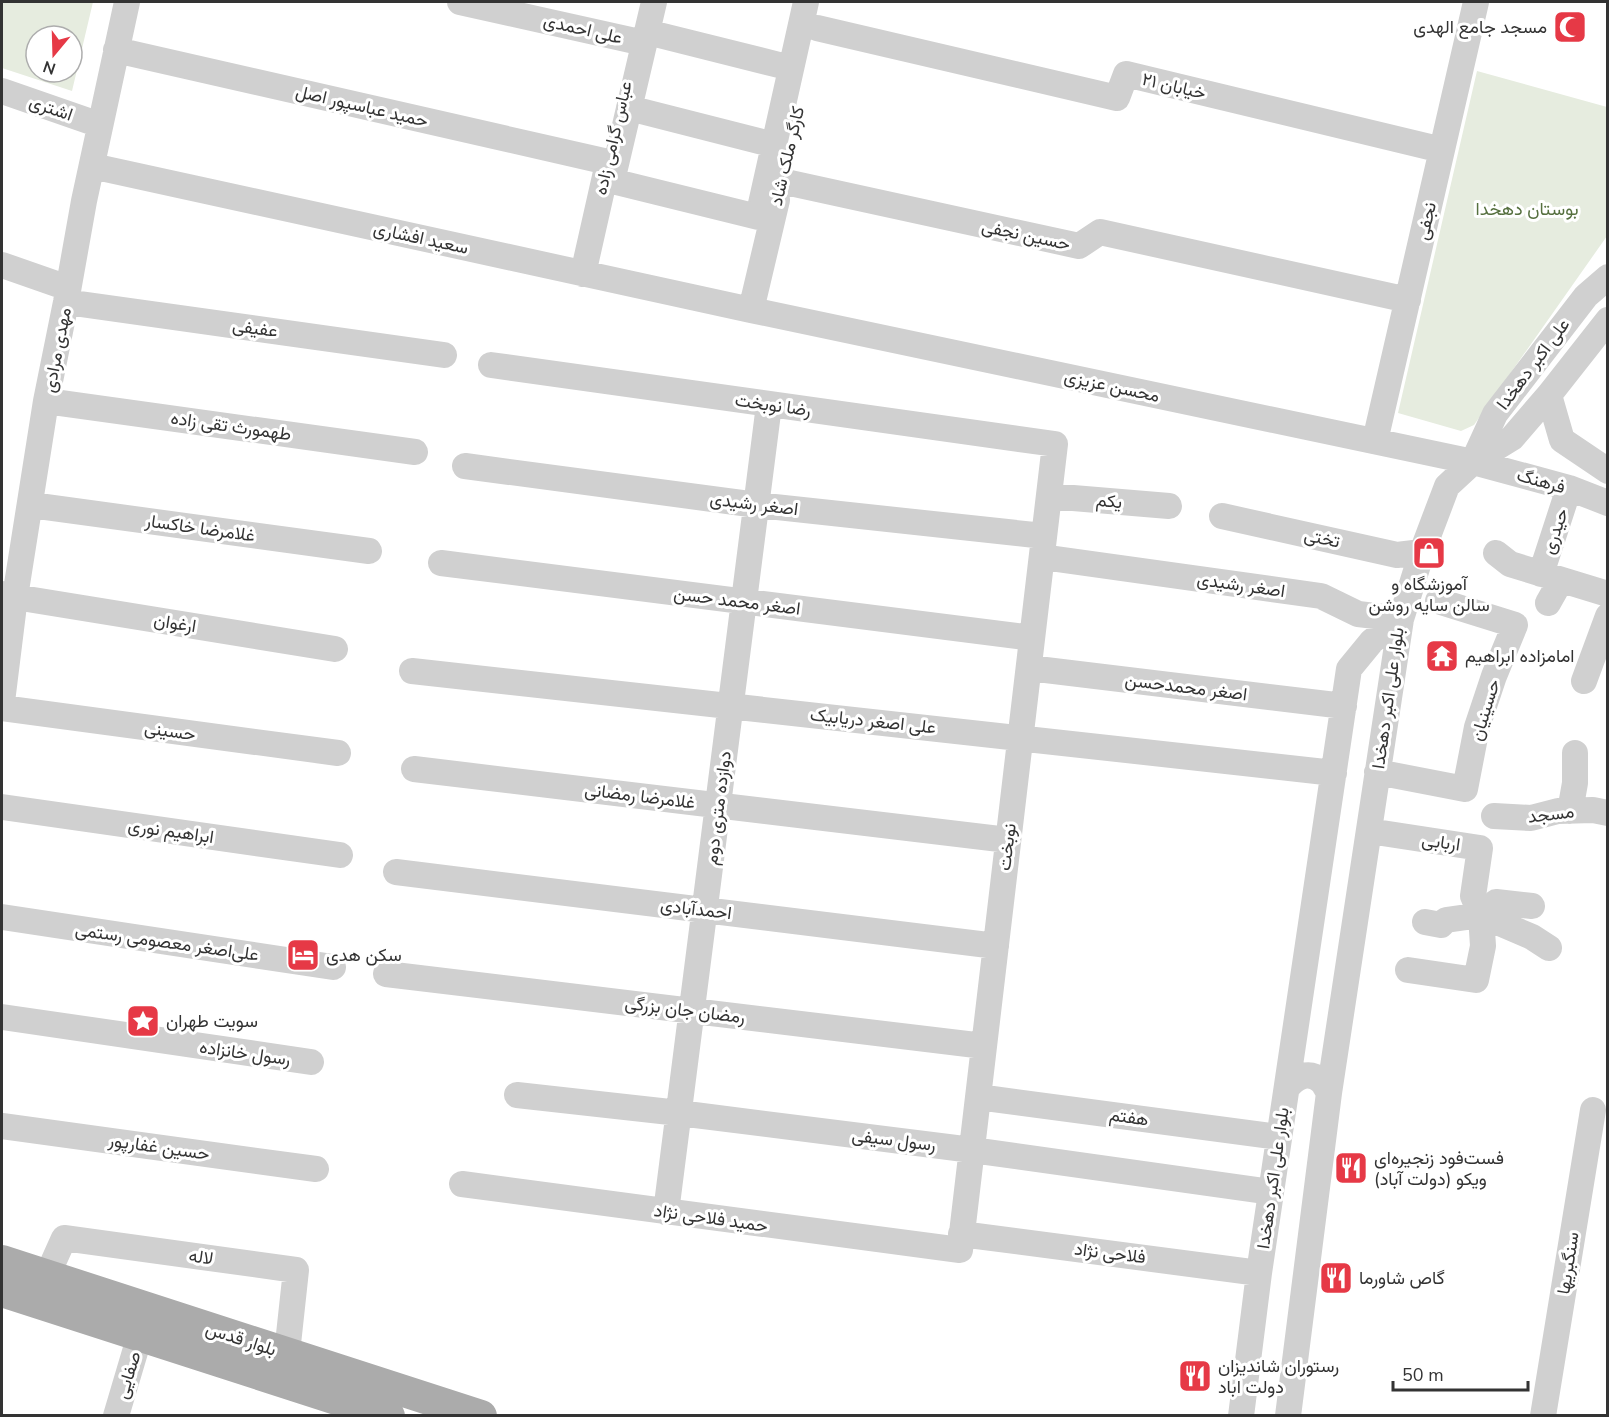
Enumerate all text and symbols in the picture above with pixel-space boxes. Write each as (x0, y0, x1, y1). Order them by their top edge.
street label: علی احمدی (541, 8, 625, 50)
mosque icon: مسجد جامع الهدی (1552, 9, 1588, 45)
place label: مسجد جامع الهدی (1413, 15, 1547, 39)
north arrow (24, 24, 84, 84)
text: N (40, 55, 59, 80)
street label: خیابان ۲۱ (1140, 67, 1208, 105)
street label: حمید عباسپور اصل (293, 79, 431, 133)
street label: عباس گرامی زاده (588, 79, 638, 197)
street label: اشتری (26, 89, 76, 127)
street label: کارگر ملک شاد (764, 104, 810, 208)
park label: بوستان دهخدا (1475, 197, 1579, 221)
street label: نجفی (1410, 200, 1442, 242)
street label: حسین نجفی (979, 214, 1073, 256)
street label: سعید افشاری (371, 216, 471, 260)
street label: مهدی مرادی (37, 305, 77, 395)
street label: عفیفی (231, 313, 279, 343)
street label: علی اکبر دهخدا (1491, 313, 1575, 415)
street label: محسن عزیزی (1062, 364, 1162, 408)
street label: رضا نوبخت (733, 388, 813, 422)
street label: طهمورث تقی زاده (169, 406, 293, 446)
street label: فرهنگ (1514, 463, 1568, 499)
street label: اصغر رشیدی (708, 487, 800, 521)
street label: یکم (1095, 488, 1123, 514)
street label: حیدری (1536, 505, 1574, 557)
street label: غلامرضا خاکسار (143, 508, 256, 548)
street label: تختی (1302, 523, 1342, 553)
shop icon: آموزشگاه و سالن سایه روشن (1411, 535, 1447, 571)
street label: اصغر رشیدی (1195, 567, 1287, 603)
place label: آموزشگاه و سالن سایه روشن (1368, 572, 1490, 617)
street label: اصغر محمد حسن (672, 581, 802, 621)
street label: ارغوان (152, 608, 198, 638)
street label: بلوار علی اکبر دهخدا (1366, 626, 1410, 770)
temple icon: امامزاده ابراهیم (1424, 638, 1460, 674)
place label: امامزاده ابراهیم (1465, 644, 1574, 668)
street label: اصغر محمدحسن (1123, 668, 1249, 706)
street label: حسینیان (1464, 676, 1506, 744)
street label: علی اصغر دریابیک (809, 702, 937, 740)
street label: حسینی (143, 716, 197, 746)
street label: دوازده متری دوم (699, 750, 737, 866)
street label: غلامرضا رمضانی (583, 777, 697, 815)
street label: مسجد (1526, 799, 1576, 829)
street label: ابراهیم نوری (127, 813, 215, 849)
street label: نوبخت (992, 822, 1022, 872)
street label: اربابی (1420, 827, 1462, 857)
street label: احمدآبادی (659, 893, 733, 925)
street label: علی‌اصغر معصومی رستمی (74, 917, 260, 967)
hotel icon: سكن هدى (285, 937, 321, 973)
place label: سكن هدى (326, 943, 402, 967)
street label: رمضان جان بزرگی (623, 991, 747, 1029)
place icon: سويت طهران (125, 1003, 161, 1039)
place label: سويت طهران (166, 1009, 258, 1033)
street label: رسول خانزاده (198, 1035, 292, 1071)
street label: هفتم (1108, 1102, 1150, 1132)
street label: بلوار علی اکبر دهخدا (1251, 1106, 1295, 1250)
street label: رسول سیفی (851, 1123, 937, 1157)
street label: حسین غفارپور (106, 1128, 211, 1166)
place label: فست‌فود زنجیره‌ای ویکو (دولت آباد) (1374, 1146, 1504, 1191)
restaurant icon: فست‌فود زنجیره‌ای ویکو (دولت آباد) (1333, 1150, 1369, 1186)
street label: حمید فلاحی نژاد (653, 1198, 769, 1238)
street label: سنگبریها (1551, 1230, 1585, 1296)
street label: فلاحی نژاد (1073, 1237, 1147, 1269)
street label: لاله (187, 1243, 215, 1271)
restaurant icon: گاص شاورما (1318, 1260, 1354, 1296)
place label: گاص شاورما (1359, 1266, 1445, 1290)
street label: بلوار قدس (203, 1316, 279, 1362)
street label: صفایی (109, 1348, 147, 1402)
place label: رستوران شاندیزان دولت اباد (1218, 1354, 1339, 1399)
scale bar (1393, 1354, 1528, 1392)
restaurant icon: رستوران شاندیزان دولت اباد (1177, 1358, 1213, 1394)
text: 50 m (1402, 1363, 1444, 1387)

